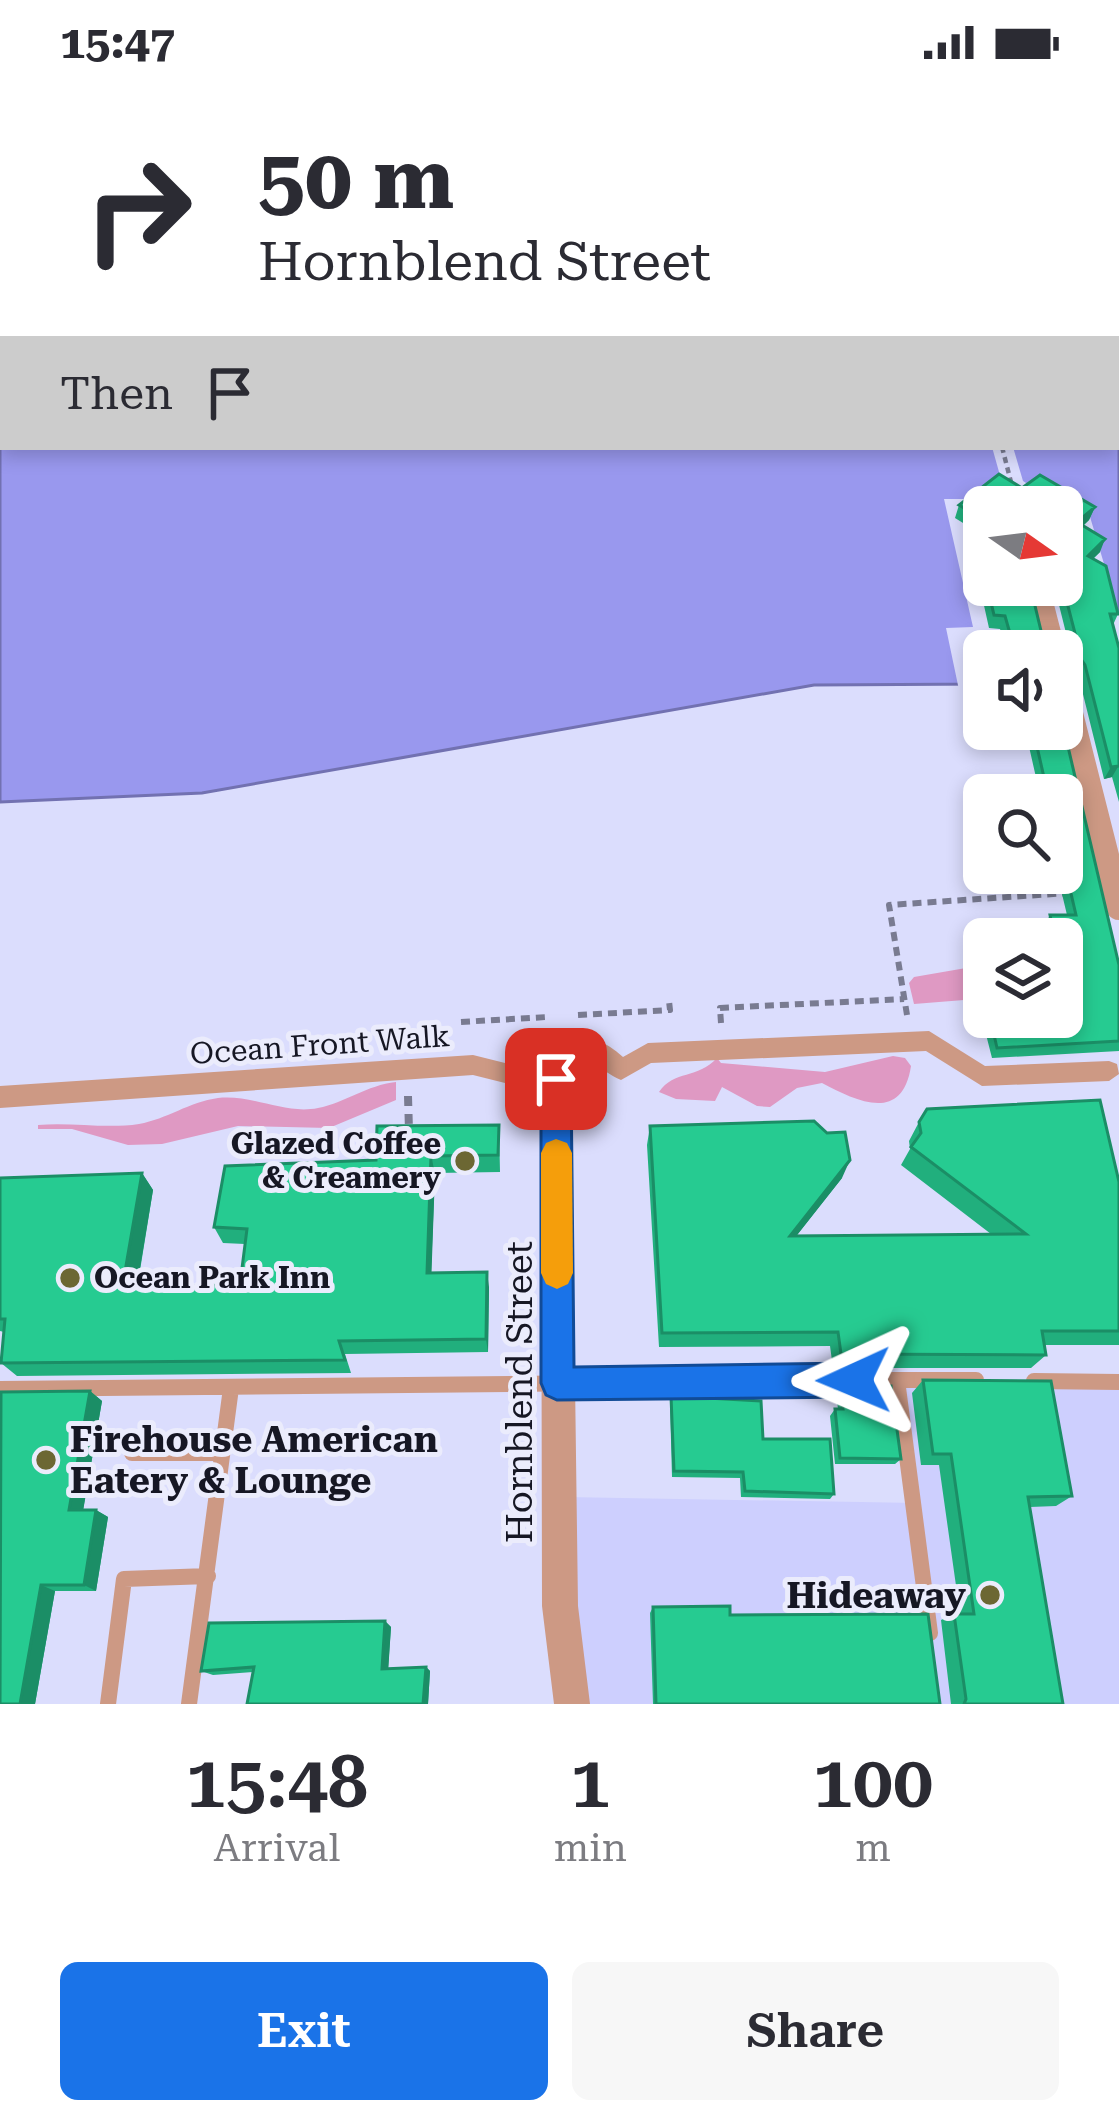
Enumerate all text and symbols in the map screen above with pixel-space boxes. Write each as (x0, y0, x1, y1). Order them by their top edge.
text: 15:47 (60, 16, 175, 69)
text: 50 m (258, 130, 454, 228)
icon: right (60, 132, 216, 288)
text: Hornblend Street (258, 230, 711, 293)
icon: arrive (197, 360, 263, 426)
text: Then (60, 367, 173, 420)
north arrow (963, 486, 1083, 606)
map controls (963, 486, 1083, 1038)
button: sound (963, 630, 1083, 750)
button: search (963, 774, 1083, 894)
button: layers (963, 918, 1083, 1038)
street label: Ocean Front Walk (189, 1018, 451, 1071)
pin (505, 1028, 607, 1130)
icon: arrive (523, 1046, 589, 1112)
place label: Glazed Coffee & Creamery (231, 1126, 441, 1195)
marker: Glazed Coffee & Creamery (452, 1148, 478, 1174)
street label: Hornblend Street (499, 1241, 541, 1543)
place label: Ocean Park Inn (94, 1260, 330, 1295)
marker: Ocean Park Inn (57, 1265, 83, 1291)
position arrow (791, 1317, 917, 1443)
place label: Firehouse American Eatery & Lounge (70, 1419, 438, 1502)
marker: Firehouse American Eatery & Lounge (33, 1447, 59, 1473)
place label: Hideaway (786, 1575, 966, 1617)
marker: Hideaway (977, 1582, 1003, 1608)
text: 15:48 (186, 1740, 368, 1825)
text: 1 (570, 1740, 610, 1825)
text: 100 (812, 1740, 933, 1825)
text: Arrival (213, 1825, 340, 1871)
text: min (554, 1825, 627, 1871)
text: m (855, 1825, 891, 1871)
button: Exit (60, 1962, 548, 2100)
button: Share (572, 1962, 1059, 2100)

